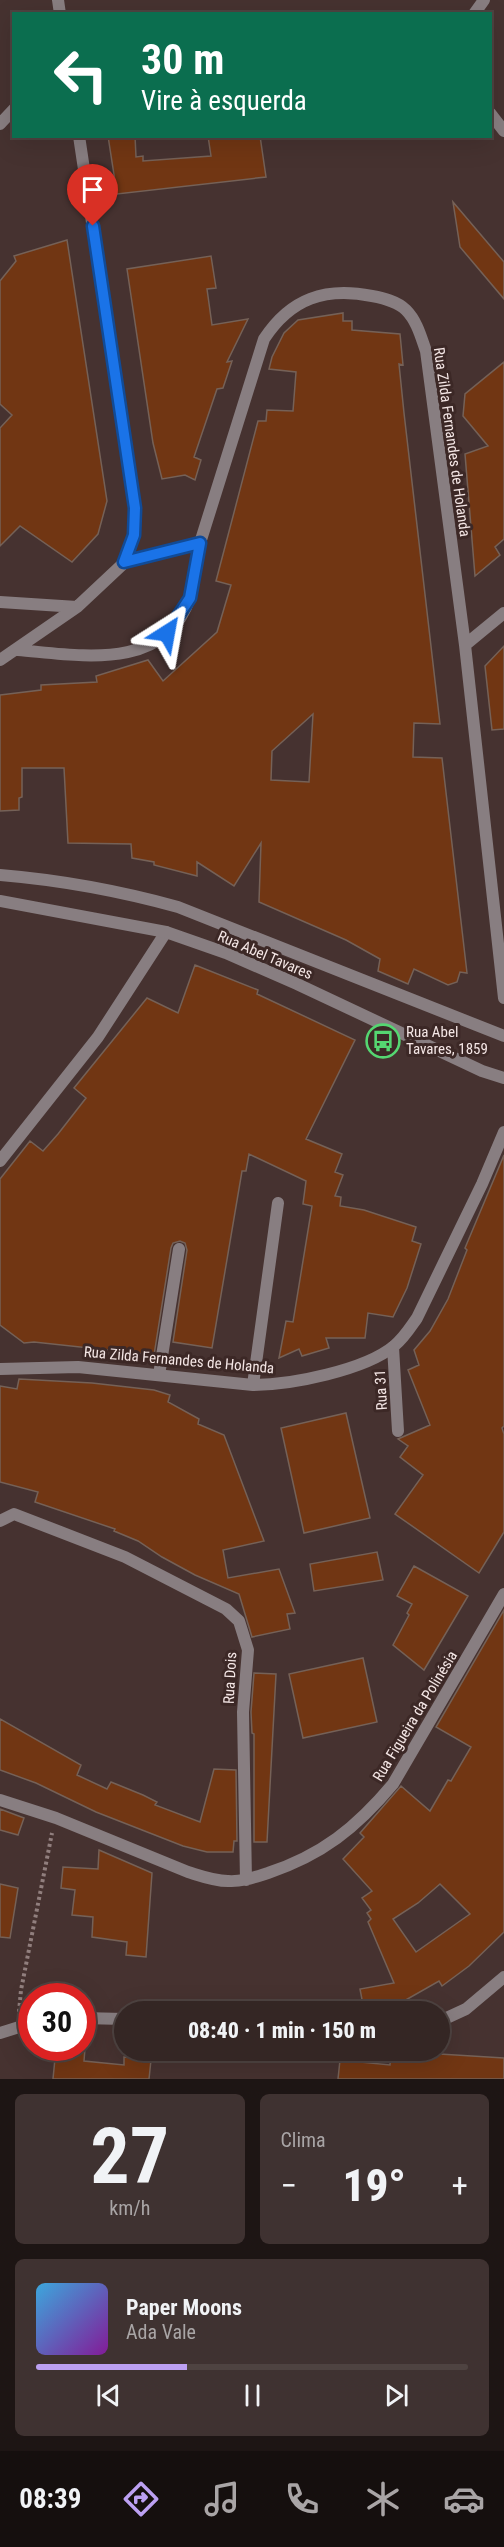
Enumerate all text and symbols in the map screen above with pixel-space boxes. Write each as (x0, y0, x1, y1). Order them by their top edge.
text: 30 m (141, 35, 224, 84)
icon: left (42, 36, 120, 114)
text: Vire à esquerda (141, 85, 307, 117)
pin (67, 164, 118, 226)
icon: arrive (76, 173, 109, 206)
street label: Rua Zilda Fernandes de Holanda (430, 346, 474, 538)
position arrow (135, 601, 199, 665)
street label: Rua Abel Tavares (215, 927, 315, 983)
bus stop icon: Rua Abel Tavares, 1859 (365, 1023, 401, 1059)
place label: Rua Abel Tavares, 1859 (406, 1023, 488, 1058)
street label: Rua Zilda Fernandes de Holanda (83, 1343, 275, 1377)
street label: Rua 31 (371, 1369, 391, 1411)
street label: Rua Figueira da Polinésia (369, 1648, 461, 1784)
street label: Rua Dois (220, 1651, 240, 1705)
speed limit sign: 30 (18, 1983, 96, 2061)
text: 08:40 · 1 min · 150 m (188, 2018, 376, 2043)
text: 27 (90, 2111, 169, 2202)
text: Clima (281, 2128, 326, 2152)
text: 19° (343, 2159, 406, 2212)
text: − (281, 2166, 297, 2205)
text: + (452, 2166, 468, 2205)
text: km/h (109, 2196, 150, 2220)
text: Paper Moons (126, 2295, 242, 2320)
text: Ada Vale (126, 2320, 196, 2344)
icon: previous (92, 2379, 125, 2412)
icon: pause (236, 2379, 269, 2412)
icon: next (380, 2379, 413, 2412)
icon: directions (120, 2478, 162, 2520)
icon: music (201, 2478, 243, 2520)
icon: phone (281, 2478, 323, 2520)
icon: climate (362, 2478, 404, 2520)
icon: car (443, 2478, 485, 2520)
text: 08:39 (19, 2483, 81, 2515)

